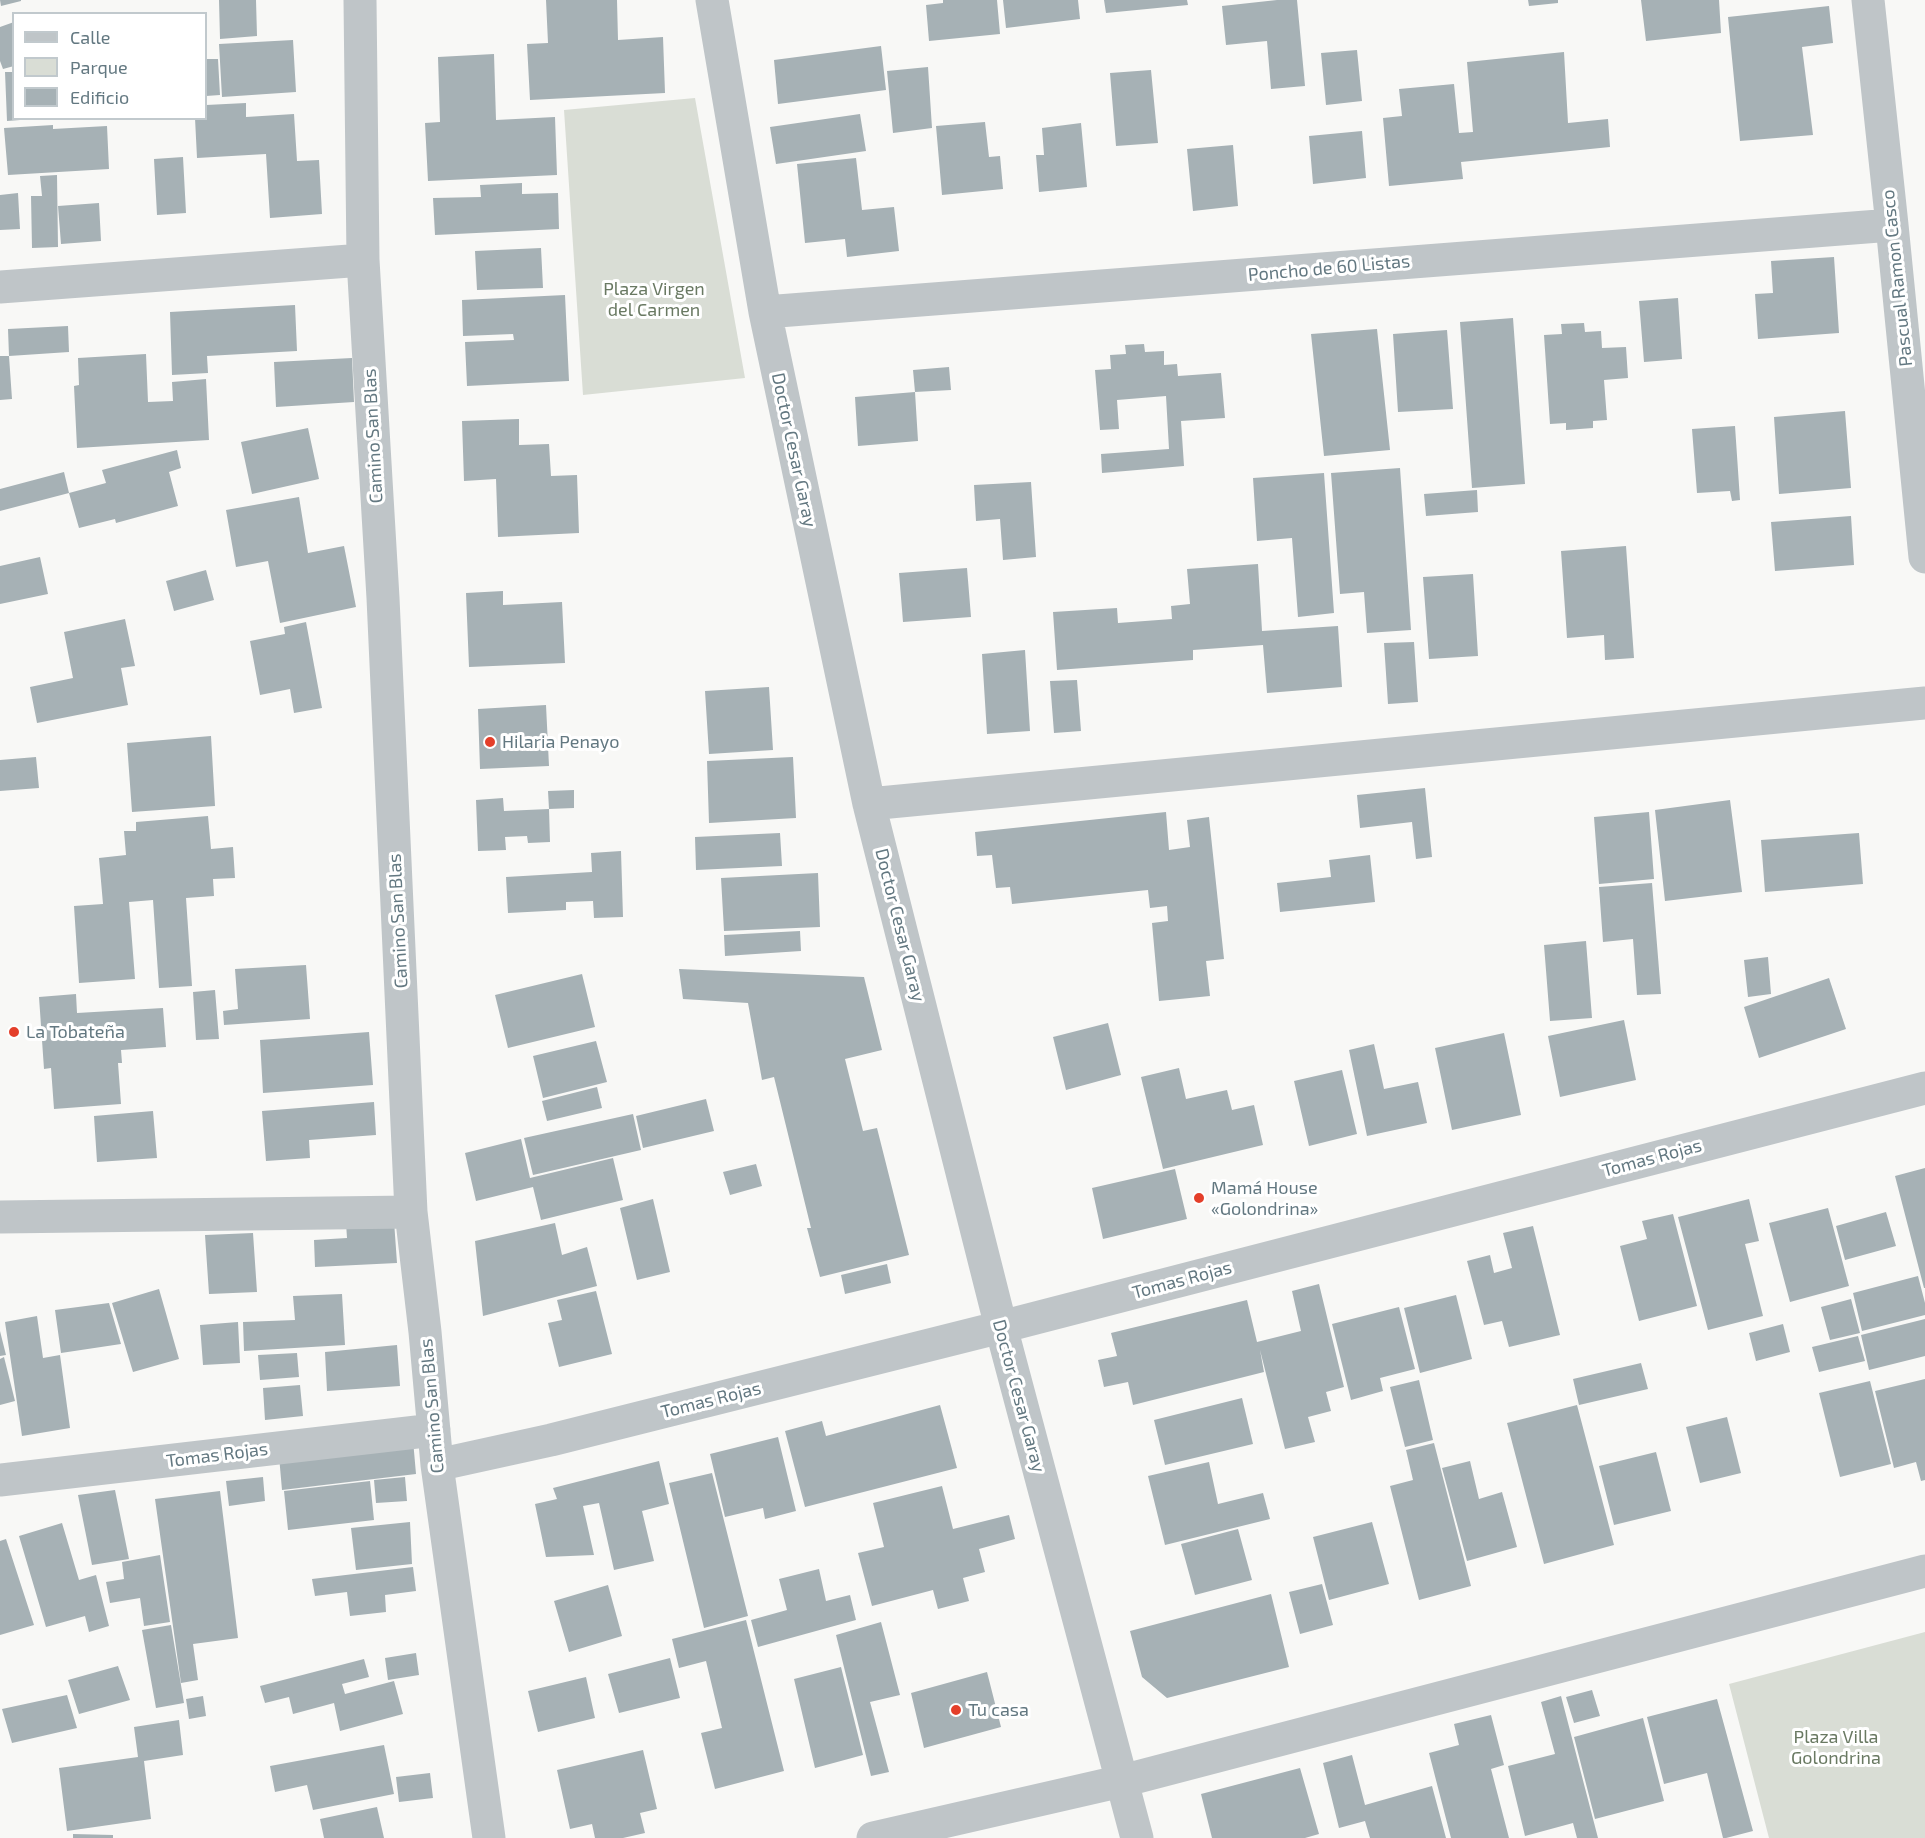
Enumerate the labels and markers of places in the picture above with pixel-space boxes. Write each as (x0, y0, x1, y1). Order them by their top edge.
place label: Hilaria Penayo (502, 731, 619, 753)
marker: Hilaria Penayo (483, 735, 497, 749)
place label: La Tobateña (26, 1021, 125, 1043)
marker: La Tobateña (7, 1025, 21, 1039)
place label: Mamá House «Golondrina» (1211, 1177, 1318, 1220)
marker: Mamá House «Golondrina» (1192, 1191, 1206, 1205)
place label: Tu casa (968, 1699, 1029, 1721)
marker: Tu casa (949, 1703, 963, 1717)

